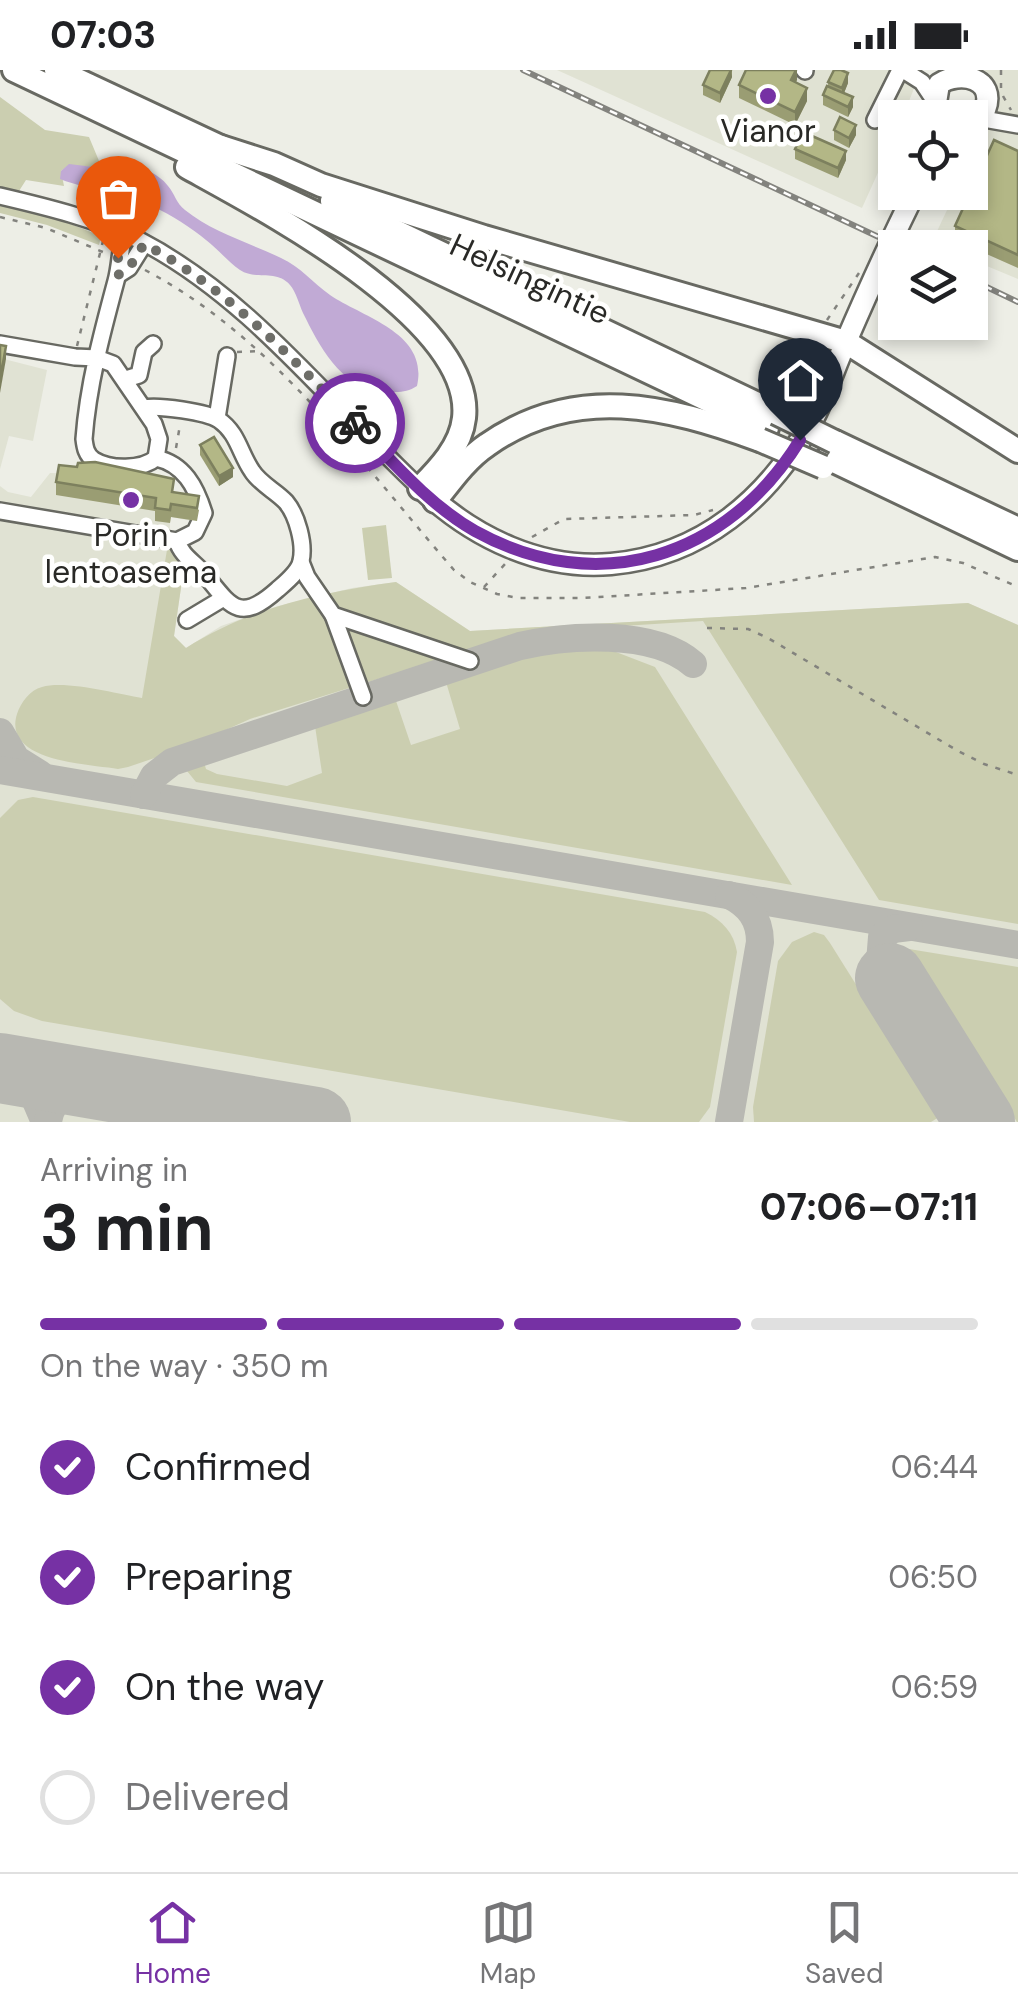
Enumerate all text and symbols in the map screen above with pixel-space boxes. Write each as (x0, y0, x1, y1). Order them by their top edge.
text: 07:03 (50, 10, 156, 60)
marker: Vianor (757, 85, 779, 107)
map controls (878, 100, 988, 340)
button: locate (878, 100, 988, 210)
place label: Vianor (720, 110, 816, 152)
pin (76, 156, 161, 259)
icon: bag (91, 171, 146, 226)
street label: Helsingintie (443, 224, 617, 334)
button: layers (878, 230, 988, 340)
pin (758, 338, 843, 441)
icon: home (773, 353, 828, 408)
courier (305, 373, 405, 473)
icon: bike (328, 396, 383, 451)
marker: Porin lentoasema (120, 489, 142, 511)
place label: Porin lentoasema (45, 514, 217, 593)
text: Arriving in (40, 1149, 188, 1191)
text: 07:06–07:11 (760, 1182, 978, 1232)
text: 3 min (40, 1186, 214, 1270)
text: On the way · 350 m (40, 1345, 329, 1387)
icon: check (40, 1440, 95, 1495)
text: Confirmed (125, 1442, 311, 1492)
text: 06:44 (891, 1446, 978, 1488)
icon: check (40, 1550, 95, 1605)
text: Preparing (125, 1552, 293, 1602)
text: 06:50 (888, 1556, 978, 1598)
icon: check (40, 1660, 95, 1715)
text: On the way (125, 1662, 324, 1712)
text: 06:59 (891, 1666, 978, 1708)
text: Delivered (125, 1772, 290, 1822)
tab: Home (134, 1895, 211, 1992)
tab: Map (480, 1895, 536, 1992)
tab: Saved (805, 1895, 884, 1992)

